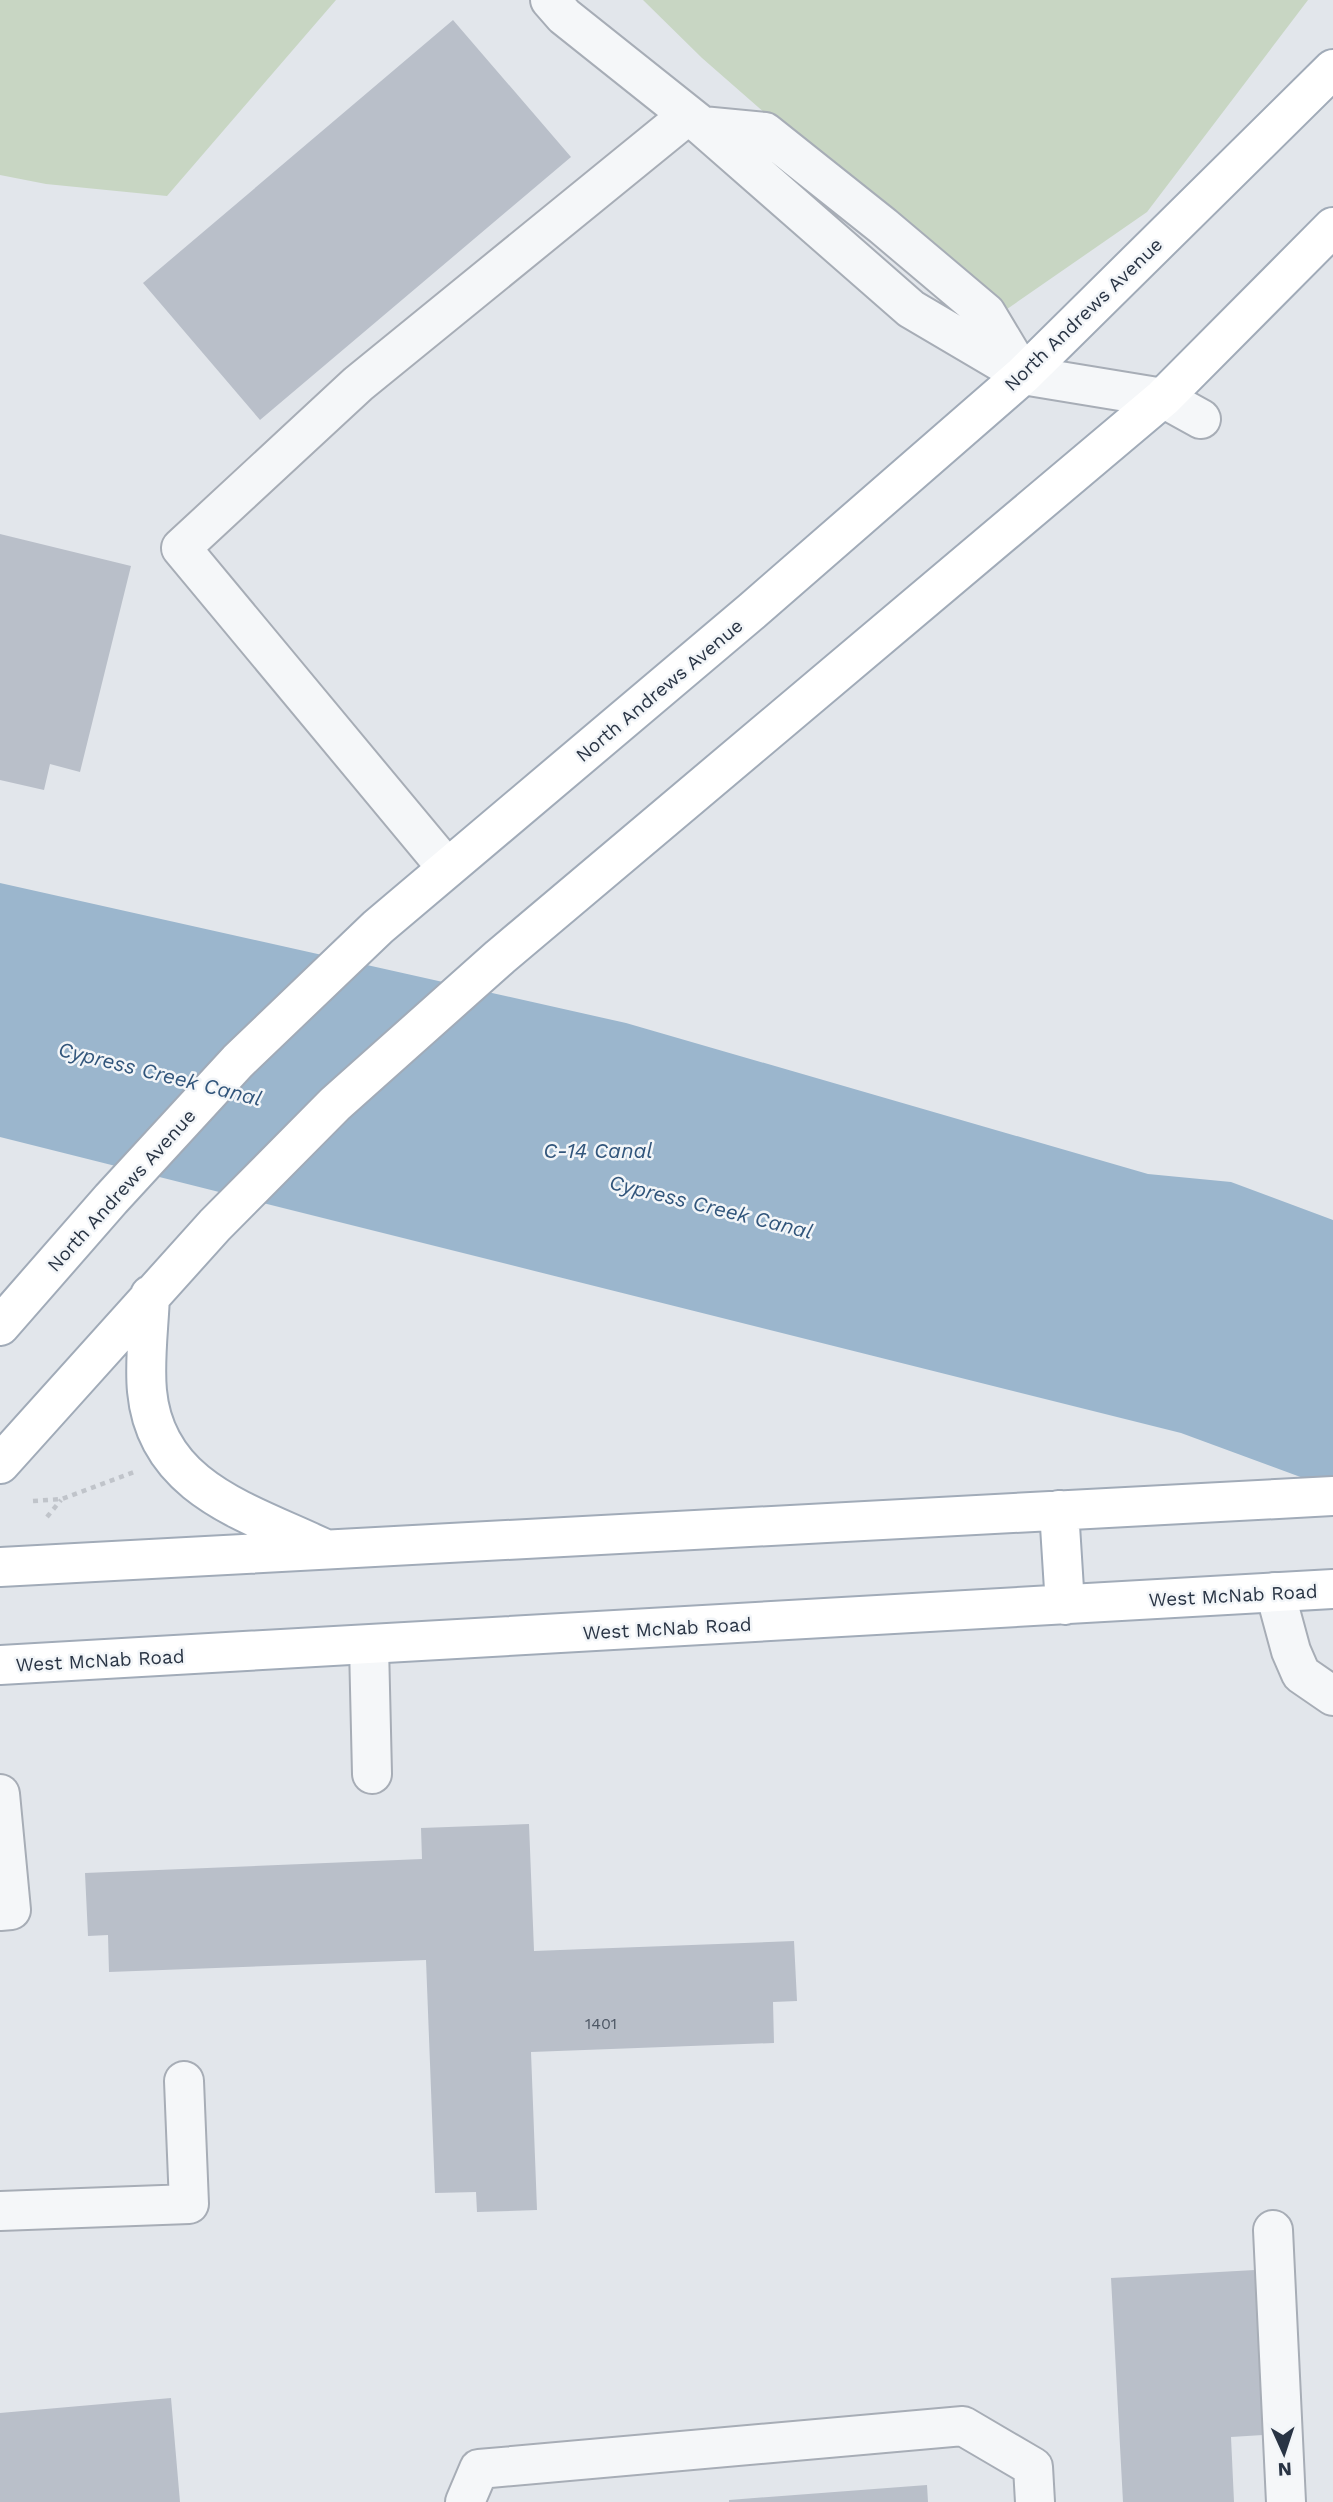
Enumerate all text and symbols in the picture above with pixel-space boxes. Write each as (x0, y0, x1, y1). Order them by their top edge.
street label: North Andrews Avenue (1000, 233, 1167, 396)
street label: North Andrews Avenue (571, 614, 747, 767)
water label: Cypress Creek Canal (56, 1036, 264, 1111)
street label: North Andrews Avenue (42, 1104, 200, 1276)
water label: C-14 Canal (543, 1138, 653, 1163)
water label: Cypress Creek Canal (607, 1169, 815, 1244)
street label: West McNab Road (1148, 1580, 1318, 1611)
street label: West McNab Road (582, 1613, 752, 1644)
street label: West McNab Road (15, 1645, 185, 1676)
house number: 1401 (585, 2014, 617, 2033)
north arrow (1249, 2418, 1319, 2488)
text: N (1277, 2458, 1293, 2481)

